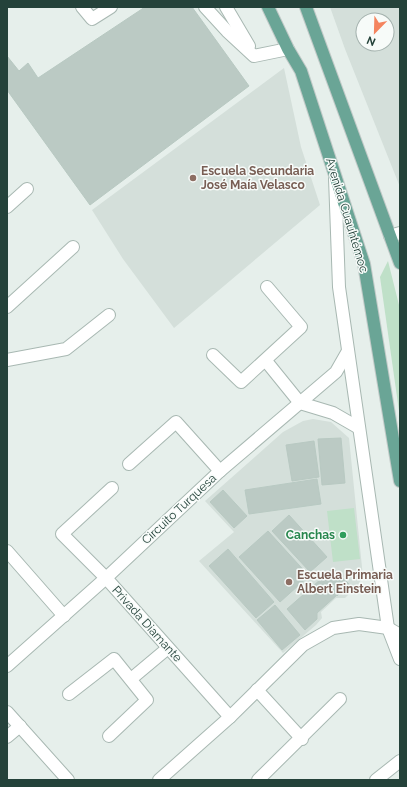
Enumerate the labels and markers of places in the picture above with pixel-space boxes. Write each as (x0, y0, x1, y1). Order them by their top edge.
place label: Escuela Secundaria José Maía Velasco (201, 164, 314, 192)
marker: Escuela Secundaria José Maía Velasco (188, 173, 198, 183)
place label: Canchas (286, 528, 335, 542)
marker: Canchas (338, 530, 348, 540)
place label: Escuela Primaria Albert Einstein (297, 568, 393, 596)
marker: Escuela Primaria Albert Einstein (284, 577, 294, 587)

